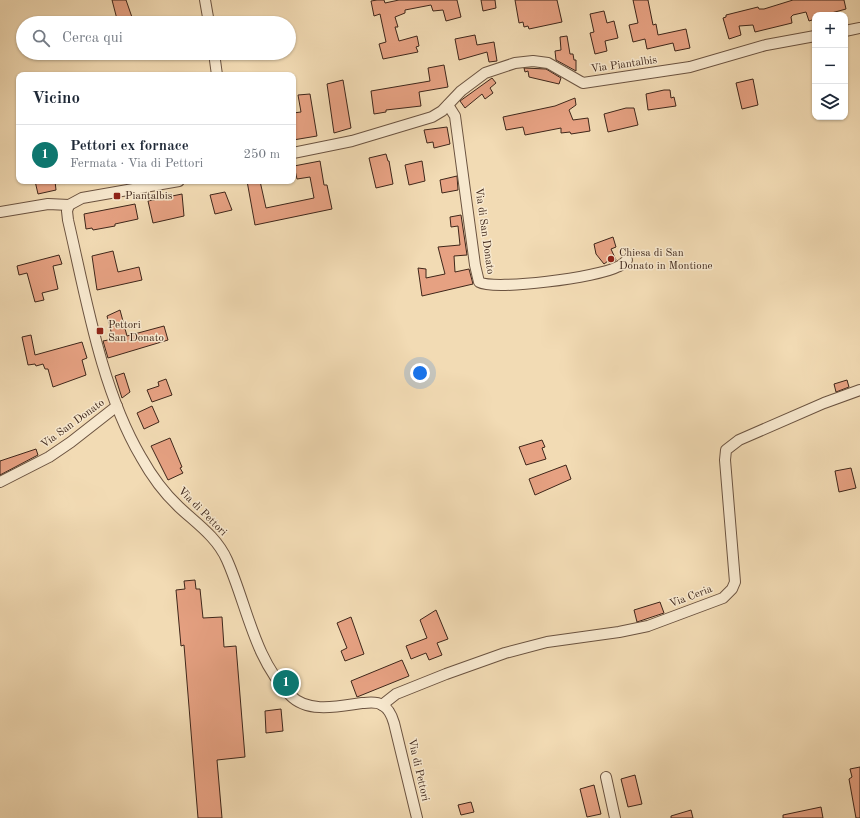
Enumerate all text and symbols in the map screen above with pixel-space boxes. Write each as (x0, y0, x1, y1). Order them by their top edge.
map controls (812, 12, 848, 120)
button: + (812, 12, 848, 48)
search box (16, 16, 296, 60)
icon: search (30, 27, 52, 49)
text: Cerca qui (62, 31, 123, 46)
button: − (812, 48, 848, 84)
street label: Via Piantalbis (590, 55, 658, 75)
button: layers (812, 84, 848, 120)
text: Vicino (32, 90, 80, 107)
text: Pettori ex fornace (70, 139, 189, 154)
text: 1 (41, 148, 49, 161)
text: 250 m (243, 148, 280, 161)
text: Fermata · Via di Pettori (70, 157, 203, 170)
street label: Via di San Donato (472, 187, 496, 275)
marker: Piantalbis (112, 191, 122, 201)
place label: Piantalbis (125, 191, 173, 202)
place label: Chiesa di San Donato in Montione (619, 248, 713, 272)
marker: Chiesa di San Donato in Montione (606, 254, 616, 264)
place label: Pettori San Donato (108, 320, 164, 344)
marker: Pettori San Donato (95, 326, 105, 336)
your location (410, 363, 430, 383)
street label: Via San Donato (39, 397, 107, 451)
street label: Via di Pettori (176, 486, 228, 538)
street label: Via Ceria (668, 584, 714, 610)
pin: 1 (273, 668, 299, 698)
street label: Via di Pettori (405, 738, 431, 802)

